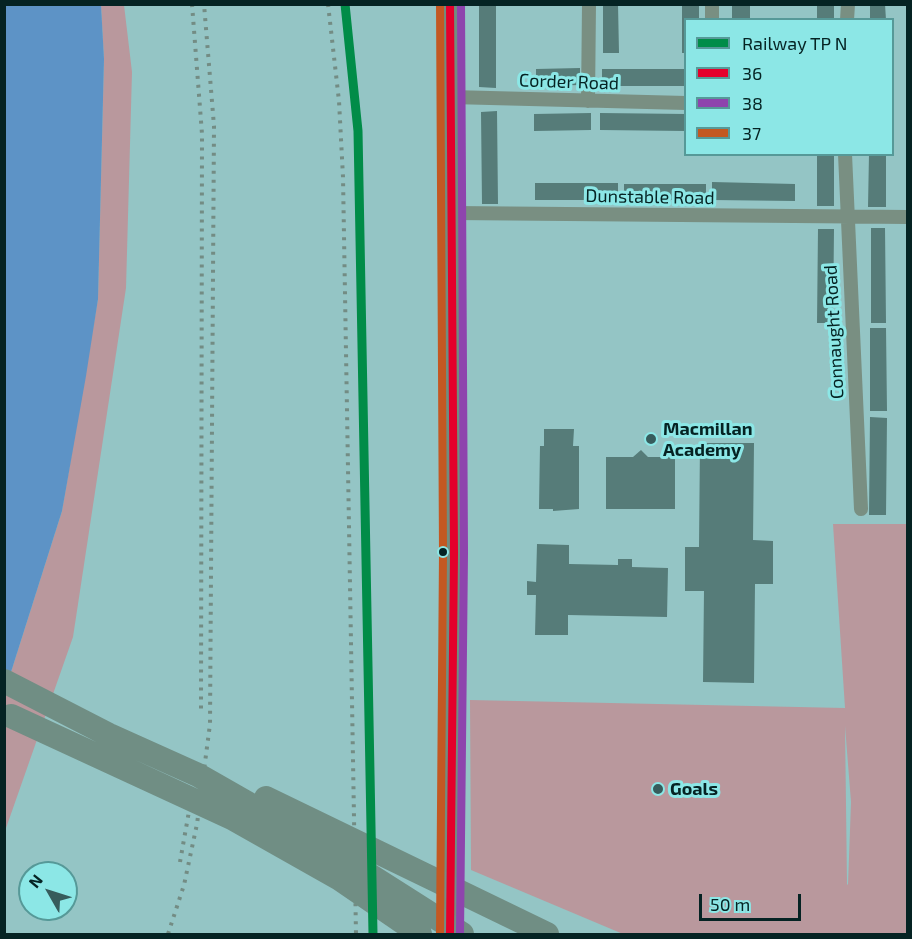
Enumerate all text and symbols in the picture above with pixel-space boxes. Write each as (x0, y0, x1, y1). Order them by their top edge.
legend (684, 18, 894, 156)
text: Railway TP N (742, 32, 847, 54)
text: 36 (742, 62, 762, 84)
street label: Corder Road (519, 69, 619, 95)
text: 38 (742, 92, 763, 114)
text: 37 (742, 122, 761, 144)
street label: Dunstable Road (585, 185, 715, 209)
street label: Connaught Road (820, 264, 848, 400)
place label: Macmillan Academy (663, 418, 753, 460)
marker: Macmillan Academy (644, 432, 658, 446)
unlabelled marker (437, 546, 449, 558)
place label: Goals (670, 778, 718, 800)
marker: Goals (651, 782, 665, 796)
north arrow (18, 861, 78, 921)
text: N (24, 870, 46, 891)
scale bar (702, 882, 804, 920)
text: 50 m (710, 893, 750, 915)

